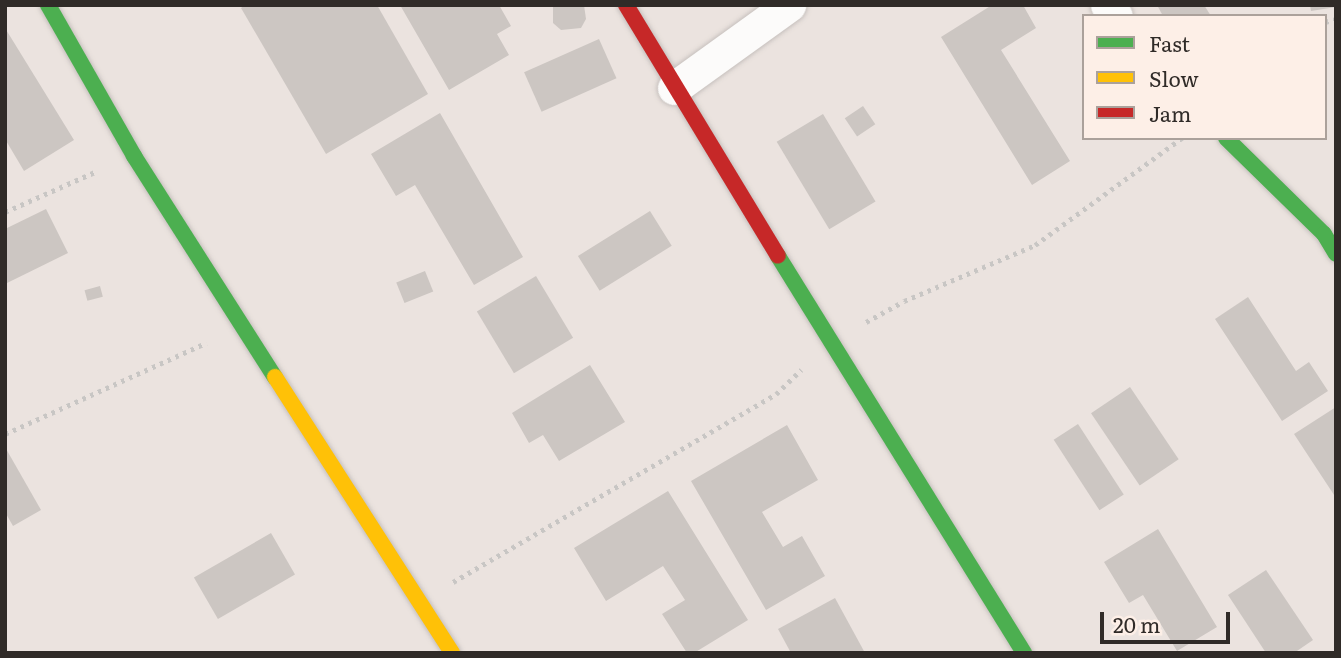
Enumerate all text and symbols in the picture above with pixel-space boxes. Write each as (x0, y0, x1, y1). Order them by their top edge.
legend (1082, 14, 1327, 140)
text: Fast (1149, 27, 1190, 58)
text: Slow (1149, 62, 1199, 93)
text: Jam (1149, 97, 1191, 128)
scale bar (1103, 598, 1232, 642)
text: 20 m (1113, 608, 1160, 639)

